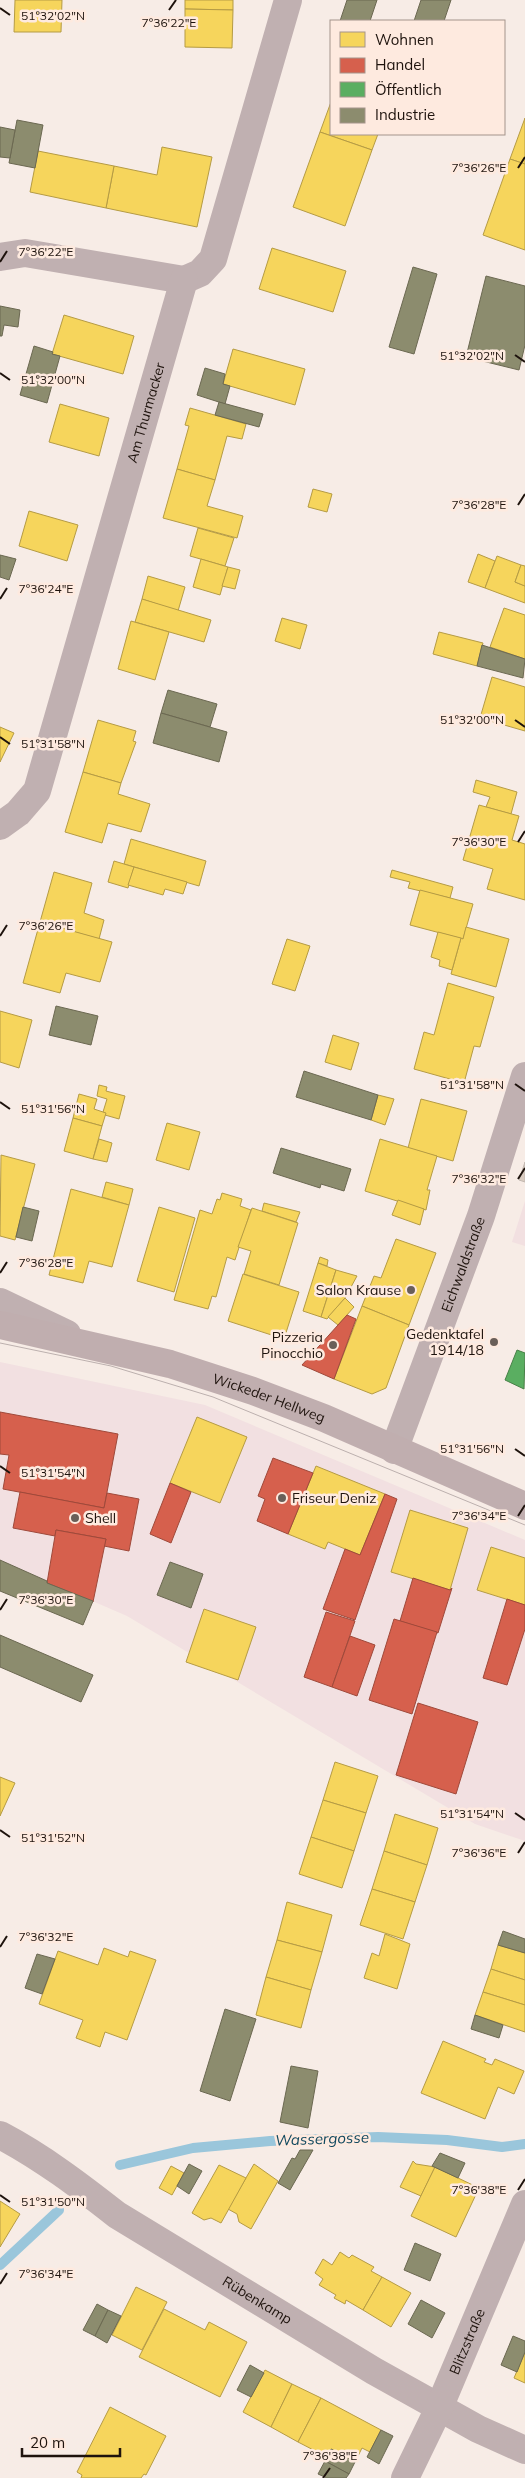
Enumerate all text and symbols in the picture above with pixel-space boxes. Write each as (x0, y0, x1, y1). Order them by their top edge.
text: 51°32'02"N (21, 8, 85, 23)
text: 7°36'22"E (142, 15, 196, 30)
legend (330, 20, 505, 135)
text: Wohnen (375, 30, 434, 49)
text: Handel (375, 55, 425, 74)
text: Öffentlich (375, 80, 442, 99)
text: Industrie (375, 105, 435, 124)
text: 7°36'26"E (452, 160, 506, 175)
text: 7°36'22"E (19, 244, 73, 259)
text: 51°32'02"N (440, 348, 504, 363)
street label: Am Thurmacker (123, 360, 169, 465)
text: 51°32'00"N (21, 372, 85, 387)
text: 7°36'28"E (452, 497, 506, 512)
text: 7°36'24"E (19, 581, 73, 596)
text: 51°32'00"N (440, 712, 504, 727)
text: 51°31'58"N (21, 736, 85, 751)
text: 7°36'30"E (452, 834, 506, 849)
text: 7°36'26"E (19, 918, 73, 933)
text: 51°31'58"N (440, 1077, 504, 1092)
text: 51°31'56"N (21, 1101, 85, 1116)
text: 7°36'32"E (452, 1171, 506, 1186)
street label: Eichwaldstraße (437, 1214, 489, 1315)
text: 7°36'28"E (19, 1255, 73, 1270)
place label: Salon Krause (316, 1281, 401, 1299)
marker: Salon Krause (405, 1284, 417, 1296)
place label: Gedenktafel 1914/18 (406, 1325, 484, 1359)
place label: Pizzeria Pinocchio (261, 1328, 323, 1362)
marker: Gedenktafel 1914/18 (488, 1336, 500, 1348)
marker: Pizzeria Pinocchio (327, 1339, 339, 1351)
street label: Wickeder Hellweg (210, 1369, 328, 1427)
text: 51°31'56"N (440, 1441, 504, 1456)
text: 51°31'54"N (21, 1465, 85, 1480)
place label: Friseur Deniz (292, 1489, 376, 1507)
marker: Friseur Deniz (276, 1492, 288, 1504)
text: 7°36'34"E (452, 1508, 506, 1523)
place label: Shell (85, 1509, 116, 1527)
marker: Shell (69, 1512, 81, 1524)
text: 7°36'30"E (19, 1592, 73, 1607)
text: 51°31'54"N (440, 1806, 504, 1821)
text: 51°31'52"N (21, 1830, 85, 1845)
text: 7°36'36"E (452, 1845, 506, 1860)
text: 7°36'32"E (19, 1929, 73, 1944)
water label: Wassergosse (275, 2127, 369, 2150)
text: 7°36'38"E (452, 2182, 506, 2197)
text: 51°31'50"N (21, 2194, 85, 2209)
text: 7°36'34"E (19, 2266, 73, 2281)
street label: Rübenkamp (219, 2272, 295, 2328)
street label: Blitzstraße (445, 2306, 489, 2377)
scale bar (22, 2426, 120, 2458)
text: 20 m (30, 2433, 65, 2452)
text: 7°36'38"E (303, 2448, 357, 2463)

